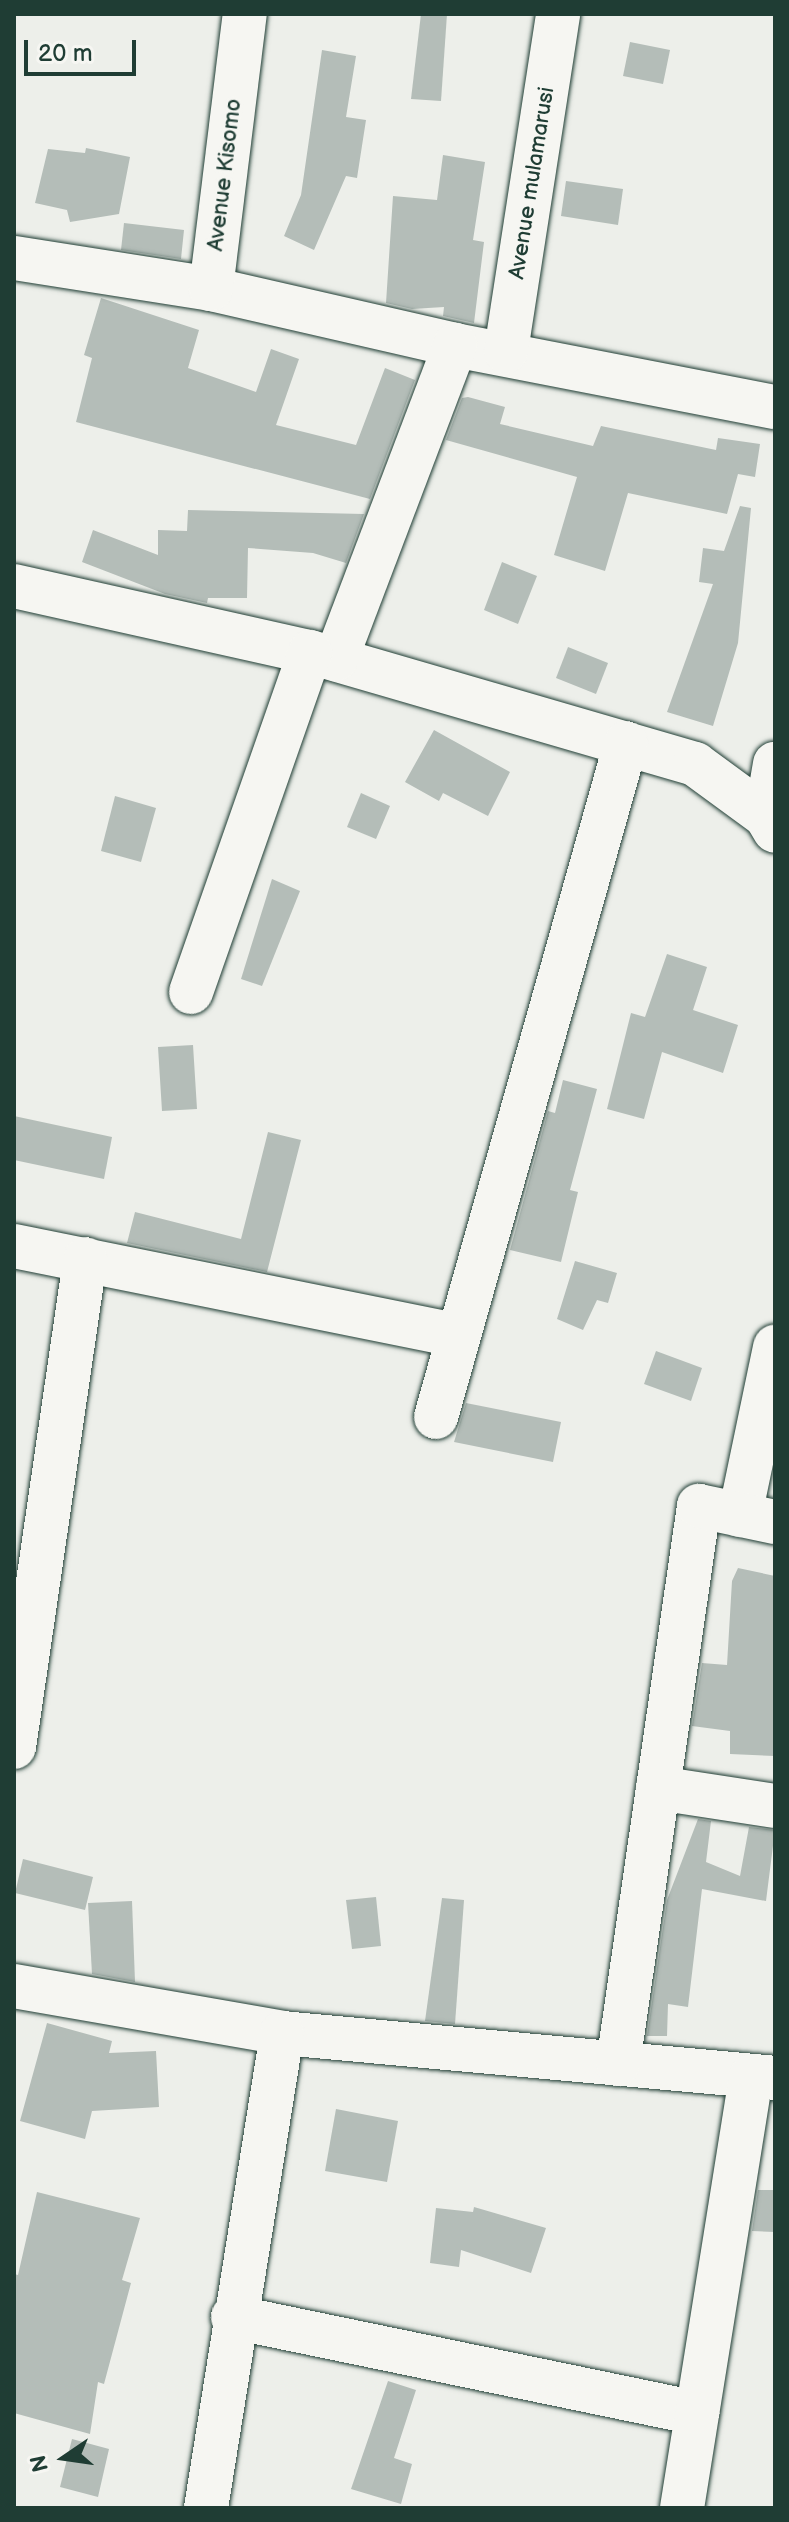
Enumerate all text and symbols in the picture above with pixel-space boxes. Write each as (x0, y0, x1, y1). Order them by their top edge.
scale bar (28, 24, 140, 74)
text: 20 m (38, 39, 93, 68)
street label: Avenue mulamarusi (504, 85, 560, 281)
street label: Avenue Kisomo (203, 97, 247, 253)
north arrow (24, 2418, 104, 2498)
text: N (25, 2452, 55, 2475)

